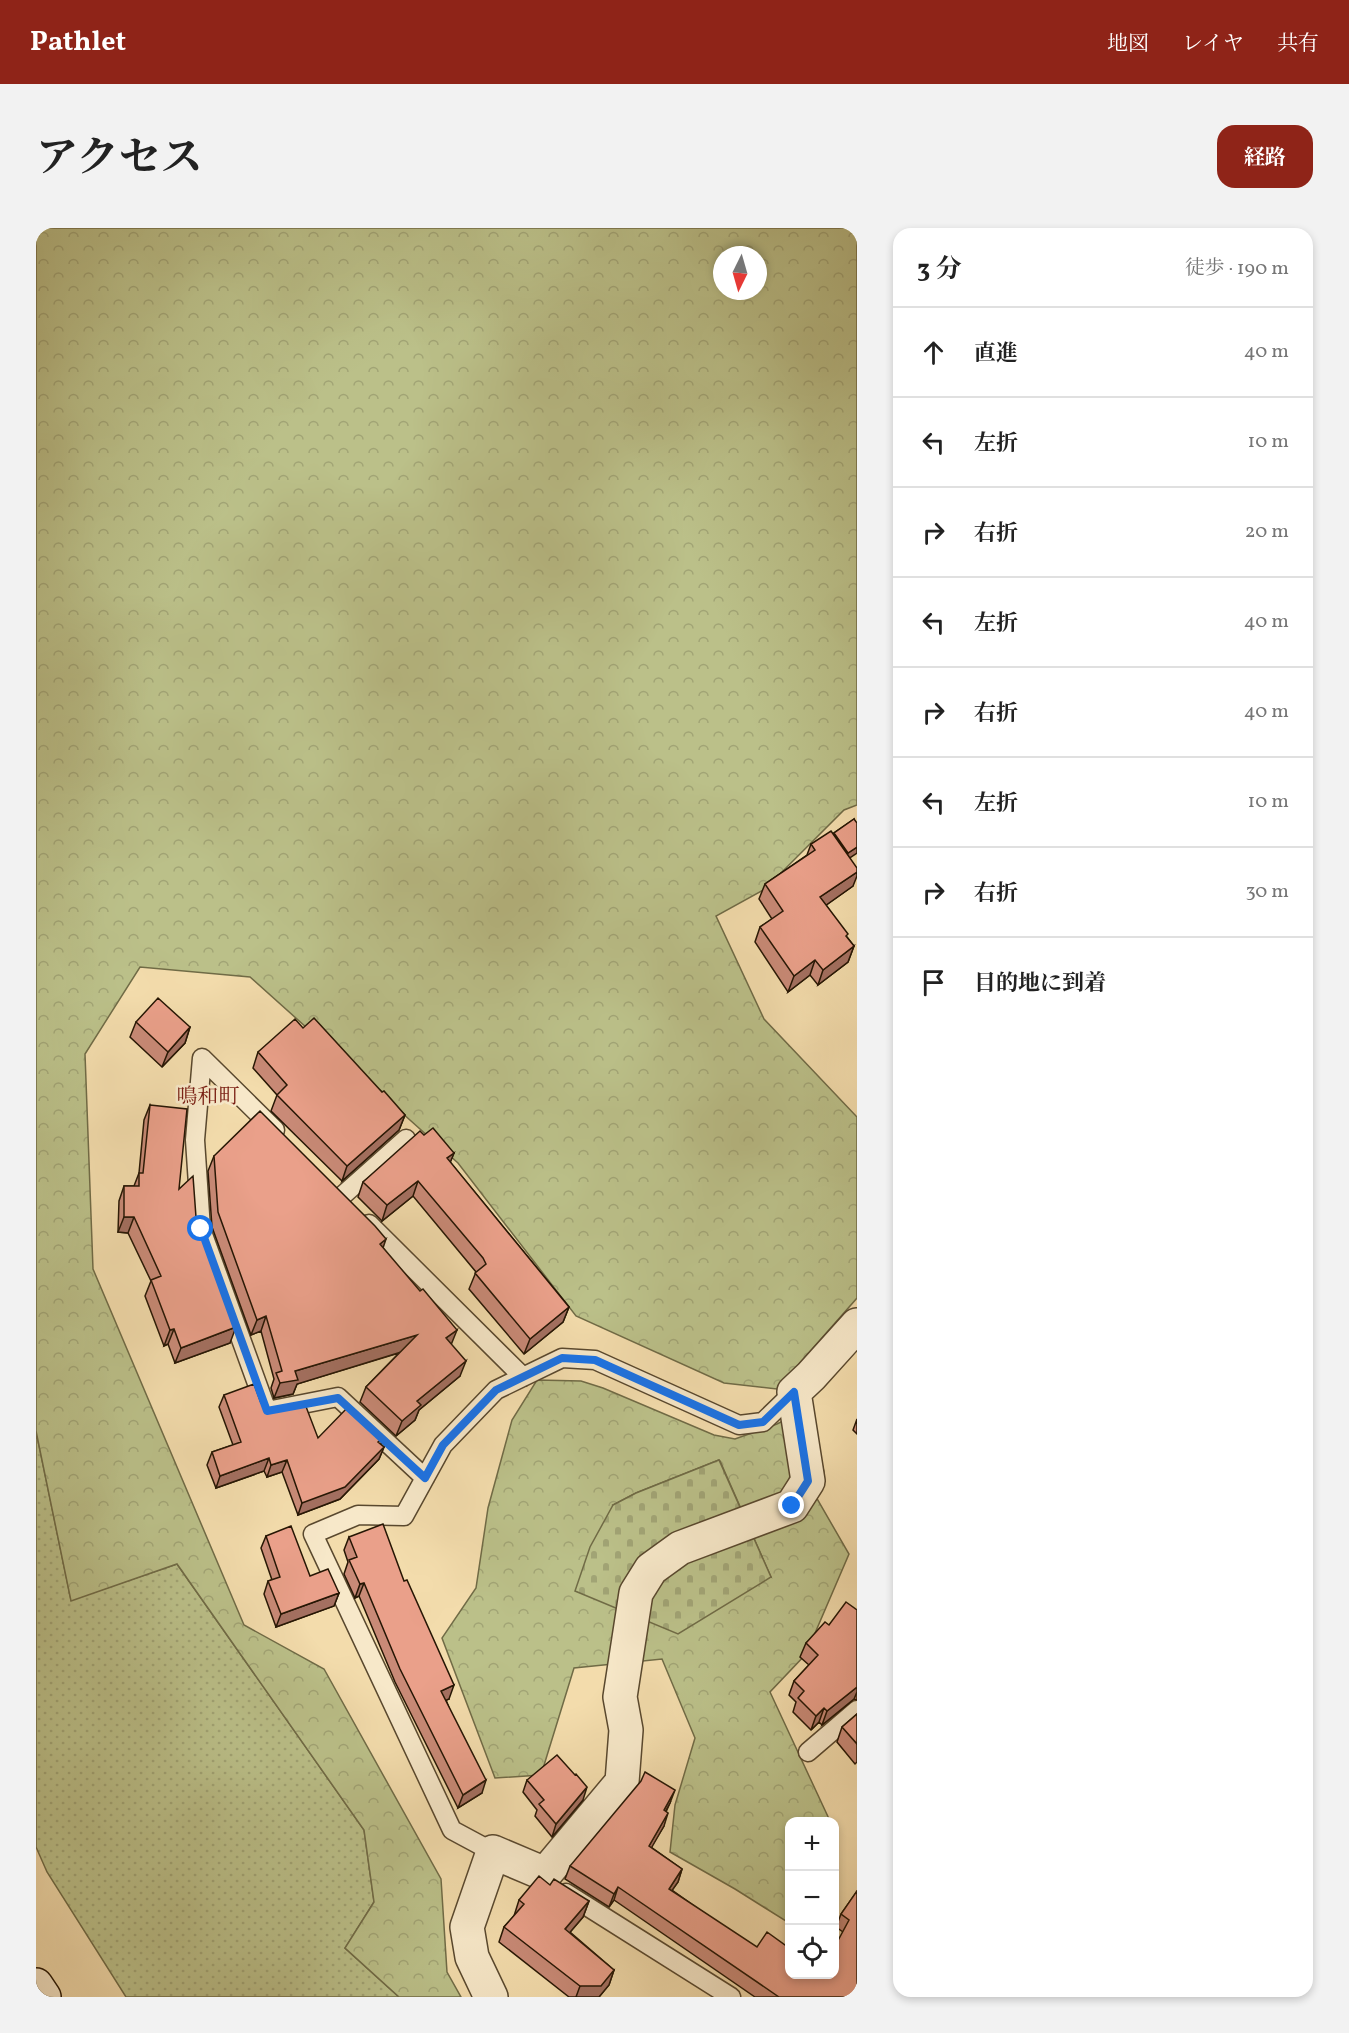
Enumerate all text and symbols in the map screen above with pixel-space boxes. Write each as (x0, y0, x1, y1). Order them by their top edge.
text: Pathlet (30, 23, 126, 62)
text: 地図 (1107, 30, 1149, 59)
text: レイヤ (1182, 30, 1244, 59)
text: 共有 (1277, 30, 1319, 59)
button: 経路 (1217, 125, 1313, 188)
text: アクセス (36, 131, 203, 190)
north arrow (713, 246, 767, 300)
text: 3 分 (917, 252, 961, 288)
text: 徒歩 · 190 m (1185, 255, 1289, 283)
icon: ahead (917, 336, 950, 369)
text: 40 m (1244, 338, 1289, 366)
text: 直進 (974, 339, 1018, 370)
icon: left (917, 426, 950, 459)
text: 10 m (1248, 428, 1289, 456)
text: 左折 (974, 429, 1018, 460)
icon: right (917, 516, 950, 549)
text: 20 m (1245, 518, 1289, 546)
text: 右折 (974, 519, 1018, 550)
icon: left (917, 606, 950, 639)
text: 40 m (1244, 608, 1289, 636)
text: 左折 (974, 609, 1018, 640)
icon: right (917, 696, 950, 729)
text: 40 m (1244, 698, 1289, 726)
text: 右折 (974, 699, 1018, 730)
icon: left (917, 786, 950, 819)
text: 10 m (1248, 788, 1289, 816)
text: 左折 (974, 789, 1018, 820)
icon: right (917, 876, 950, 909)
text: 30 m (1245, 878, 1289, 906)
text: 右折 (974, 879, 1018, 910)
icon: arrive (917, 966, 950, 999)
text: 目的地に到着 (974, 969, 1106, 1000)
district label: 鳴和町 (177, 1083, 240, 1112)
route start (187, 1215, 213, 1241)
route end (778, 1492, 804, 1518)
map controls (785, 1817, 839, 1979)
button: + (785, 1817, 839, 1871)
button: − (785, 1871, 839, 1925)
button: locate (785, 1925, 839, 1979)

